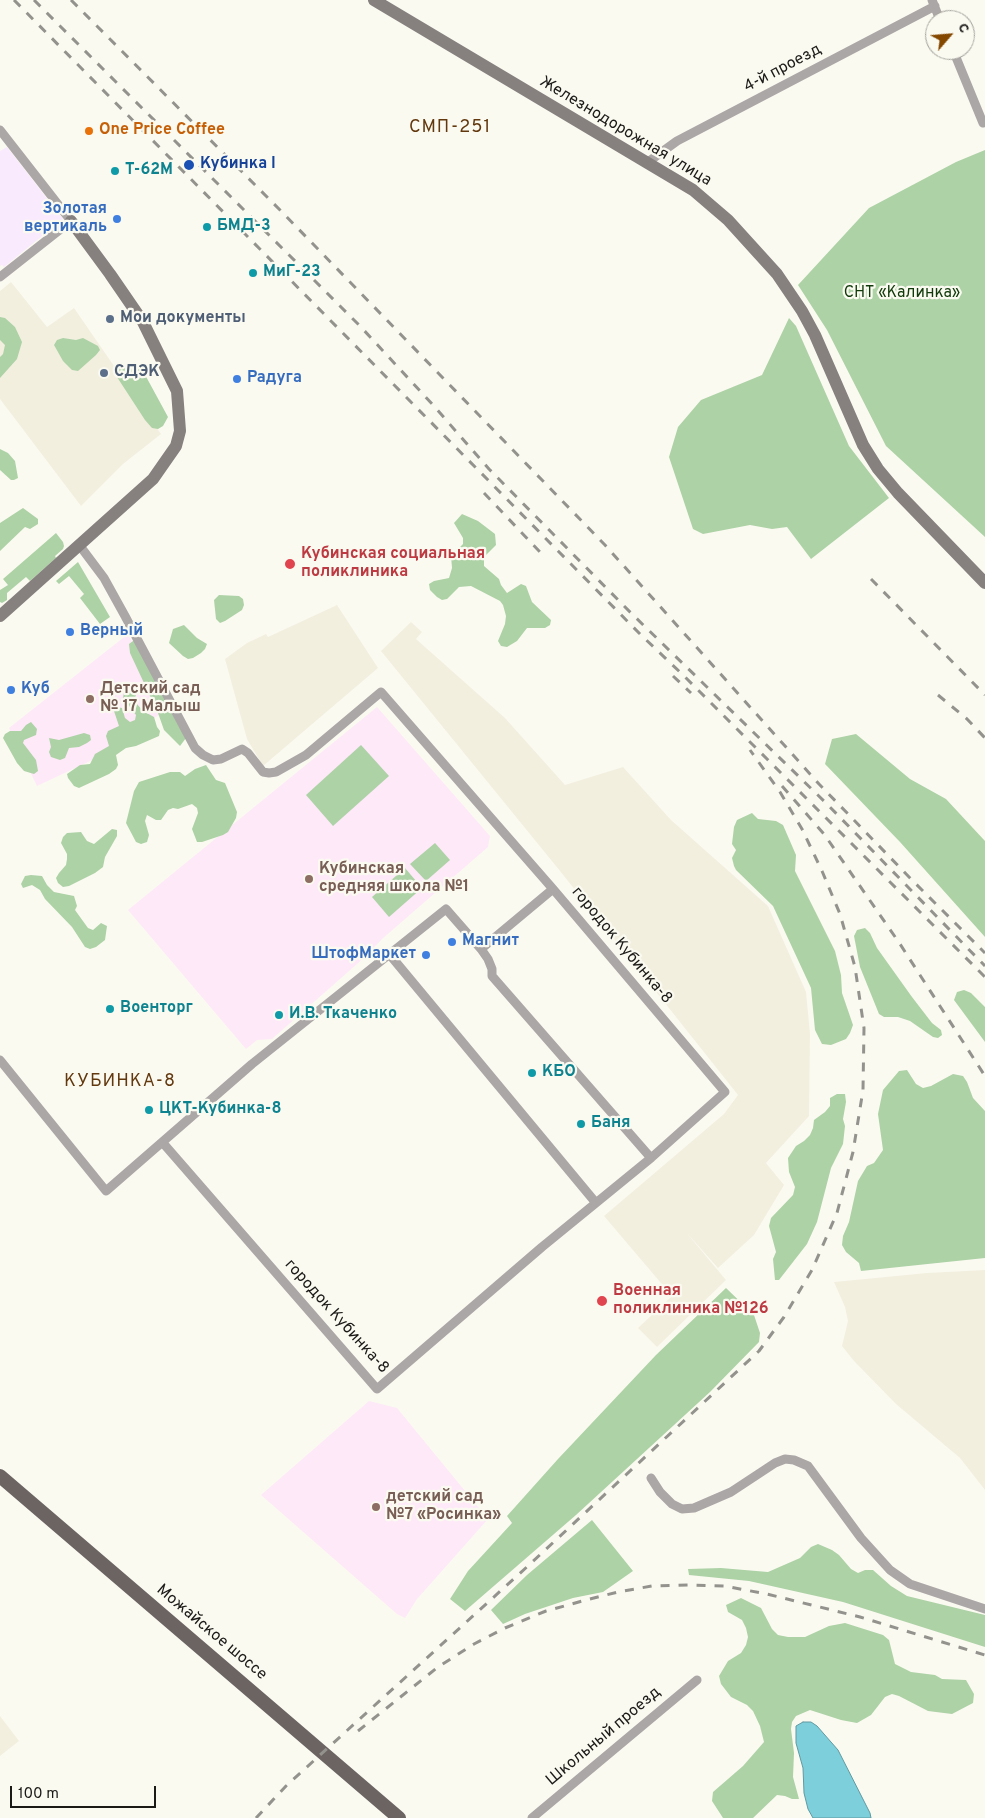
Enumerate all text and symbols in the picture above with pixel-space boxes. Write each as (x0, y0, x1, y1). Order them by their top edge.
north arrow (925, 10, 975, 60)
text: С (953, 21, 973, 36)
street label: 4-й проезд (741, 41, 825, 97)
street label: Железнодорожная улица (536, 73, 714, 191)
district label: СМП-251 (408, 117, 492, 139)
place label: One Price Coffee (99, 121, 225, 141)
marker: One Price Coffee (83, 125, 95, 137)
place label: Кубинка I (200, 155, 276, 175)
marker: Кубинка I (182, 158, 196, 172)
place label: Т-62М (125, 161, 173, 181)
marker: Т-62М (109, 165, 121, 177)
place label: Золотая вертикаль (24, 200, 107, 238)
marker: Золотая вертикаль (111, 213, 123, 225)
place label: БМД-3 (217, 217, 271, 237)
marker: БМД-3 (201, 221, 213, 233)
place label: МиГ-23 (263, 263, 321, 283)
marker: МиГ-23 (247, 267, 259, 279)
park label: СНТ «Калинка» (844, 284, 960, 304)
place label: Мои документы (120, 309, 246, 329)
marker: Мои документы (104, 313, 116, 325)
place label: СДЭК (114, 363, 160, 383)
marker: СДЭК (98, 367, 110, 379)
place label: Радуга (247, 369, 302, 389)
marker: Радуга (231, 373, 243, 385)
place label: Кубинская социальная поликлиника (301, 545, 485, 583)
marker: Кубинская социальная поликлиника (283, 557, 297, 571)
place label: Верный (80, 622, 143, 642)
marker: Верный (64, 626, 76, 638)
place label: Куб (21, 680, 50, 700)
place label: Детский сад № 17 Малыш (100, 680, 201, 718)
marker: Куб (5, 684, 17, 696)
marker: Детский сад № 17 Малыш (84, 693, 96, 705)
place label: Кубинская средняя школа №1 (319, 860, 469, 898)
marker: Кубинская средняя школа №1 (303, 873, 315, 885)
street label: городок Кубинка-8 (566, 884, 676, 1008)
place label: Магнит (462, 932, 519, 952)
marker: Магнит (446, 936, 458, 948)
place label: ШтофМаркет (311, 945, 416, 965)
marker: ШтофМаркет (420, 949, 432, 961)
place label: Военторг (120, 999, 193, 1019)
marker: Военторг (104, 1003, 116, 1015)
place label: И.В. Ткаченко (289, 1005, 397, 1025)
marker: И.В. Ткаченко (273, 1009, 285, 1021)
place label: КБО (542, 1063, 576, 1083)
marker: КБО (526, 1067, 538, 1079)
district label: КУБИНКА-8 (63, 1071, 177, 1093)
place label: ЦКТ-Кубинка-8 (159, 1100, 282, 1120)
marker: ЦКТ-Кубинка-8 (143, 1104, 155, 1116)
place label: Баня (591, 1114, 631, 1134)
marker: Баня (575, 1118, 587, 1130)
street label: городок Кубинка-8 (280, 1256, 392, 1378)
place label: Военная поликлиника №126 (613, 1282, 769, 1320)
marker: Военная поликлиника №126 (595, 1294, 609, 1308)
place label: детский сад №7 «Росинка» (386, 1488, 501, 1526)
marker: детский сад №7 «Росинка» (370, 1501, 382, 1513)
street label: Можайское шоссе (152, 1581, 270, 1685)
street label: Школьный проезд (543, 1683, 665, 1791)
scale bar (12, 1776, 159, 1808)
text: 100 m (18, 1785, 59, 1804)

